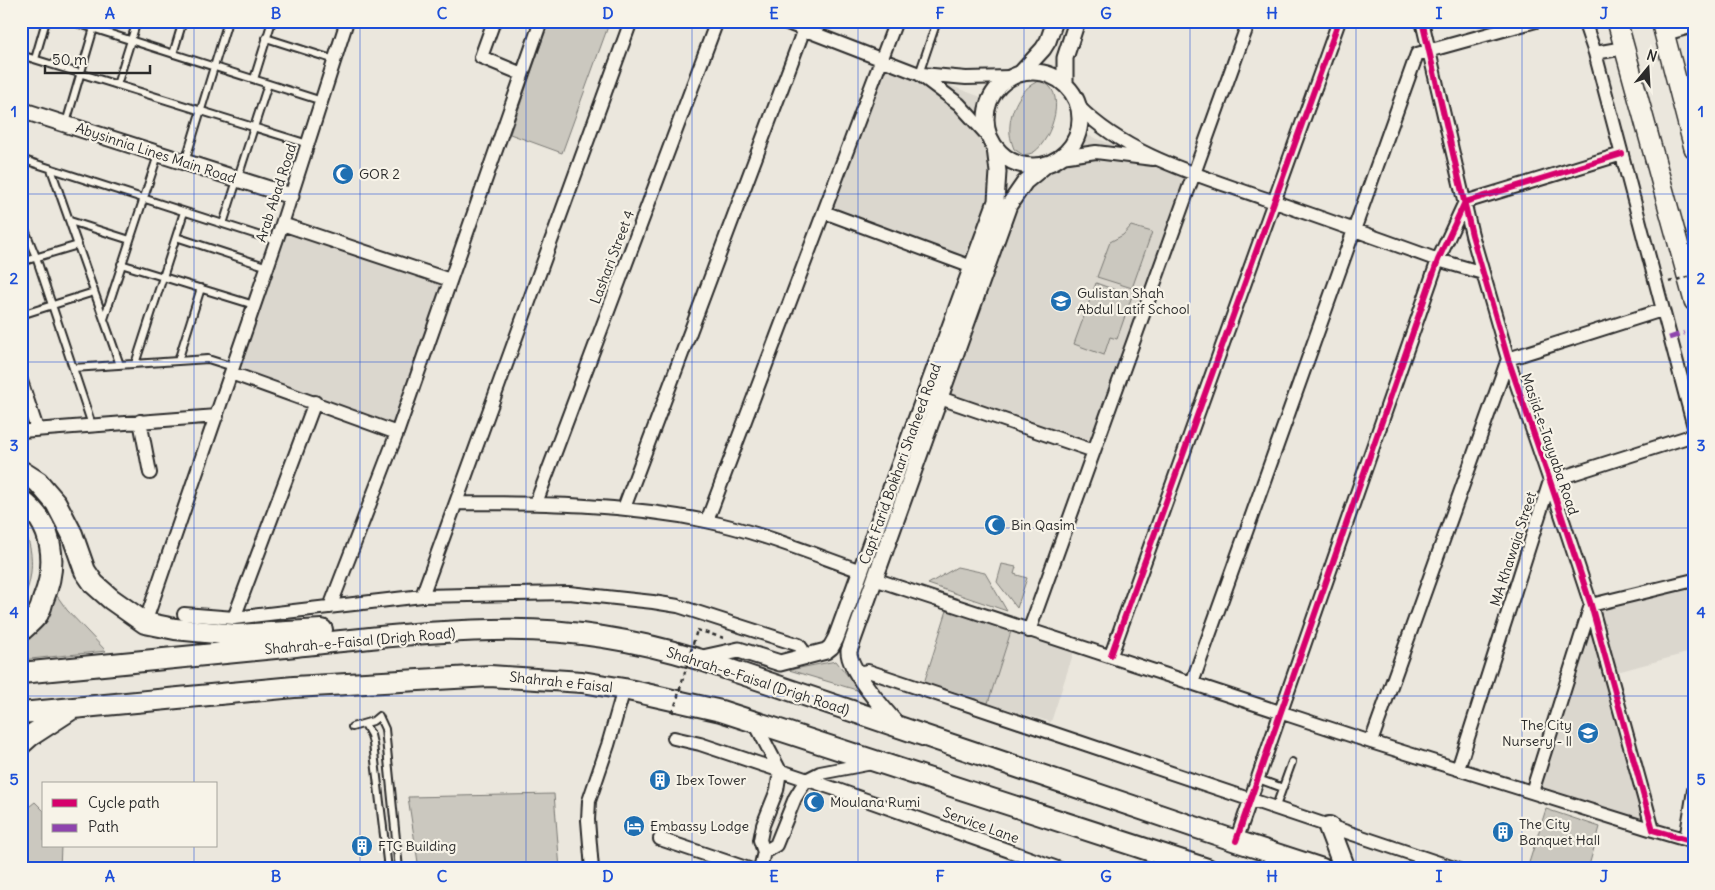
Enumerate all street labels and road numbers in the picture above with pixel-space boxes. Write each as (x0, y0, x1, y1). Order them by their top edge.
street label: Abysinnia Lines Main Road (74, 119, 238, 187)
street label: Arab Abad Road (252, 141, 300, 245)
street label: Lashari Street 4 (586, 208, 638, 306)
street label: Capt Farid Bokhari Shaheed Road (855, 361, 945, 567)
street label: Masjid-e-Tayyaba Road (1517, 371, 1583, 517)
street label: MA Khawaja Street (1486, 489, 1540, 608)
street label: Shahrah-e-Faisal (Drigh Road) (264, 624, 456, 658)
street label: Shahrah-e-Faisal (Drigh Road) (664, 643, 852, 719)
street label: Shahrah e Faisal (509, 668, 613, 696)
street label: Service Lane (940, 803, 1022, 847)

